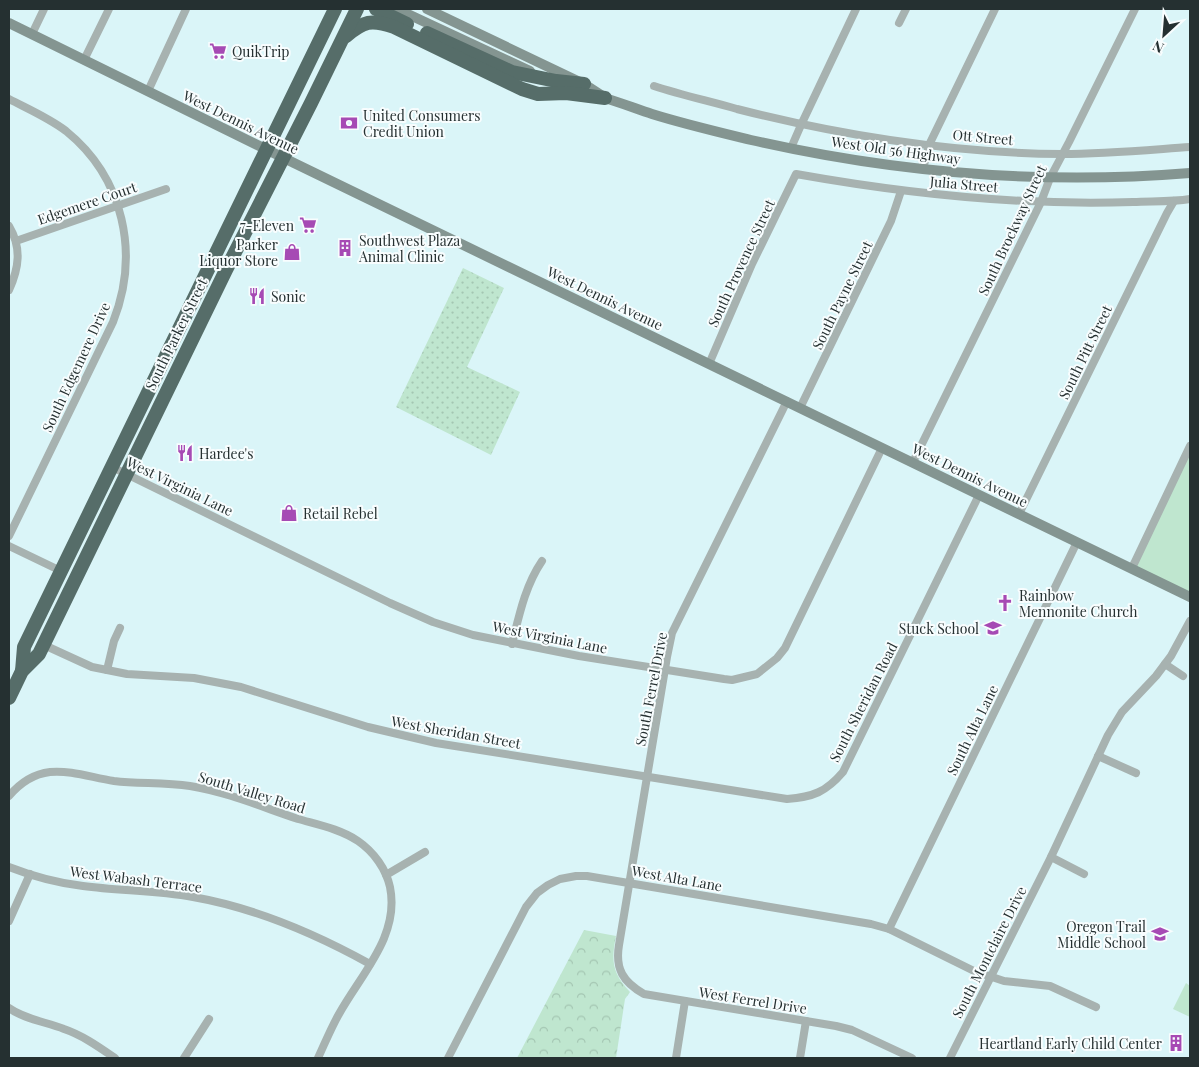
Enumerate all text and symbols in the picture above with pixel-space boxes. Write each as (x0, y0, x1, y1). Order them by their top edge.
north arrow (1139, 10, 1189, 60)
text: N (1149, 36, 1167, 58)
supermarket icon: QuikTrip (208, 41, 228, 61)
place label: QuikTrip (232, 42, 289, 61)
street label: West Dennis Avenue (179, 85, 302, 158)
place label: United Consumers Credit Union (363, 106, 481, 141)
bank icon: United Consumers Credit Union (339, 113, 359, 133)
street label: Ott Street (952, 125, 1015, 149)
street label: West Old 56 Highway (829, 131, 962, 168)
street label: South Brockway Street (973, 161, 1051, 298)
street label: Julia Street (928, 171, 1000, 197)
street label: Edgemere Court (35, 177, 140, 229)
street label: South Provence Street (703, 195, 779, 330)
supermarket icon: 7-Eleven (298, 215, 318, 235)
place label: 7-Eleven (240, 216, 295, 235)
place label: Southwest Plaza Animal Clinic (358, 231, 460, 266)
place label: Parker Liquor Store (199, 235, 279, 270)
street label: South Payne Street (807, 237, 877, 352)
building icon: Southwest Plaza Animal Clinic (335, 238, 355, 258)
shop icon: Parker Liquor Store (282, 242, 302, 262)
street label: West Dennis Avenue (543, 261, 666, 334)
street label: South Parker Street (141, 274, 212, 393)
restaurant icon: Sonic (247, 286, 267, 306)
place label: Sonic (271, 287, 306, 306)
street label: South Edgemere Drive (38, 299, 114, 435)
street label: South Pitt Street (1054, 301, 1116, 402)
street label: West Dennis Avenue (908, 438, 1031, 511)
restaurant icon: Hardee's (175, 443, 195, 463)
place label: Hardee's (199, 444, 254, 463)
street label: West Virginia Lane (123, 452, 236, 520)
shop icon: Retail Rebel (279, 503, 299, 523)
place label: Retail Rebel (303, 504, 378, 523)
place label: Rainbow Mennonite Church (1019, 586, 1138, 621)
church icon: Rainbow Mennonite Church (995, 593, 1015, 613)
street label: West Virginia Lane (490, 616, 609, 657)
school or university icon: Stuck School (983, 618, 1003, 638)
place label: Stuck School (899, 619, 979, 638)
street label: South Ferrel Drive (631, 630, 671, 748)
street label: South Sheridan Road (825, 639, 901, 765)
street label: South Alta Lane (942, 682, 1002, 778)
street label: West Sheridan Street (389, 711, 523, 753)
street label: South Valley Road (196, 767, 308, 817)
street label: West Wabash Terrace (68, 861, 203, 897)
street label: West Alta Lane (629, 861, 724, 895)
street label: South Montclaire Drive (947, 883, 1031, 1021)
place label: Oregon Trail Middle School (1057, 917, 1146, 952)
school or university icon: Oregon Trail Middle School (1150, 924, 1170, 944)
street label: West Ferrel Drive (697, 982, 808, 1018)
building icon: Heartland Early Child Center (1166, 1033, 1186, 1053)
place label: Heartland Early Child Center (979, 1034, 1163, 1053)

